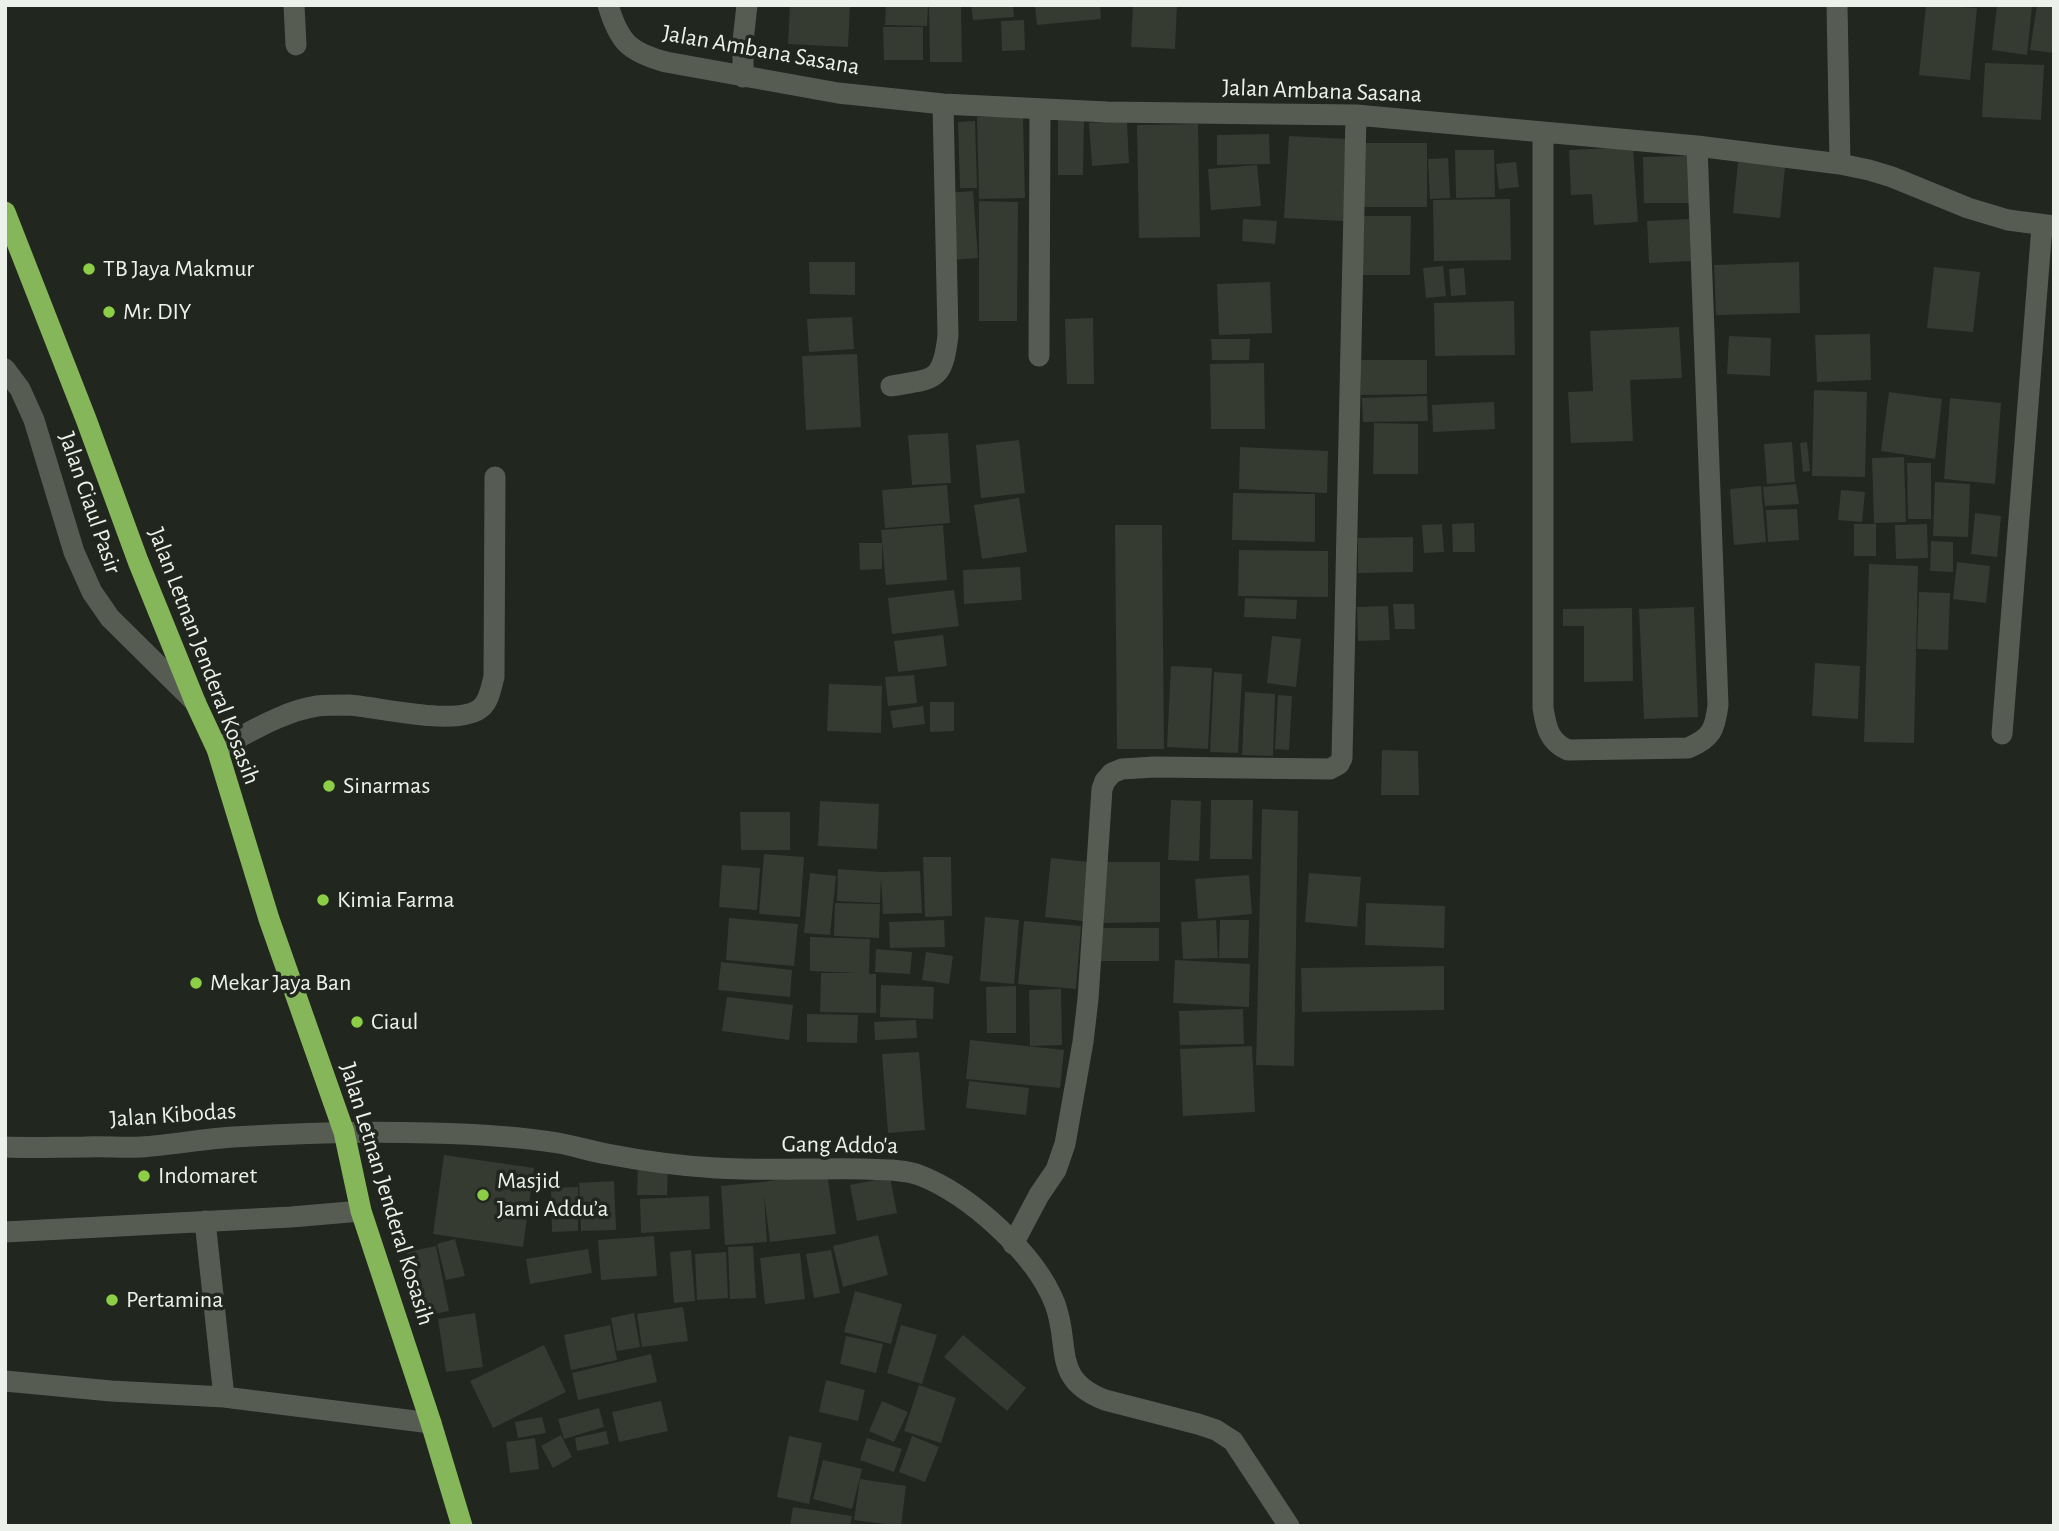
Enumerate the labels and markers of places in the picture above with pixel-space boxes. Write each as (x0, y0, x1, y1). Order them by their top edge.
place label: TB Jaya Makmur (103, 255, 254, 283)
marker: TB Jaya Makmur (81, 261, 97, 277)
place label: Mr. DIY (123, 298, 191, 326)
marker: Mr. DIY (101, 304, 117, 320)
place label: Sinarmas (343, 772, 430, 800)
marker: Sinarmas (321, 778, 337, 794)
place label: Kimia Farma (337, 886, 455, 914)
marker: Kimia Farma (315, 892, 331, 908)
place label: Mekar Jaya Ban (210, 969, 351, 997)
marker: Mekar Jaya Ban (188, 975, 204, 991)
place label: Ciaul (371, 1008, 419, 1036)
marker: Ciaul (349, 1014, 365, 1030)
place label: Indomaret (158, 1162, 257, 1190)
place label: Masjid Jami Addu’a (497, 1167, 609, 1223)
marker: Indomaret (136, 1168, 152, 1184)
marker: Masjid Jami Addu’a (475, 1187, 491, 1203)
place label: Pertamina (126, 1286, 223, 1314)
marker: Pertamina (104, 1292, 120, 1308)

